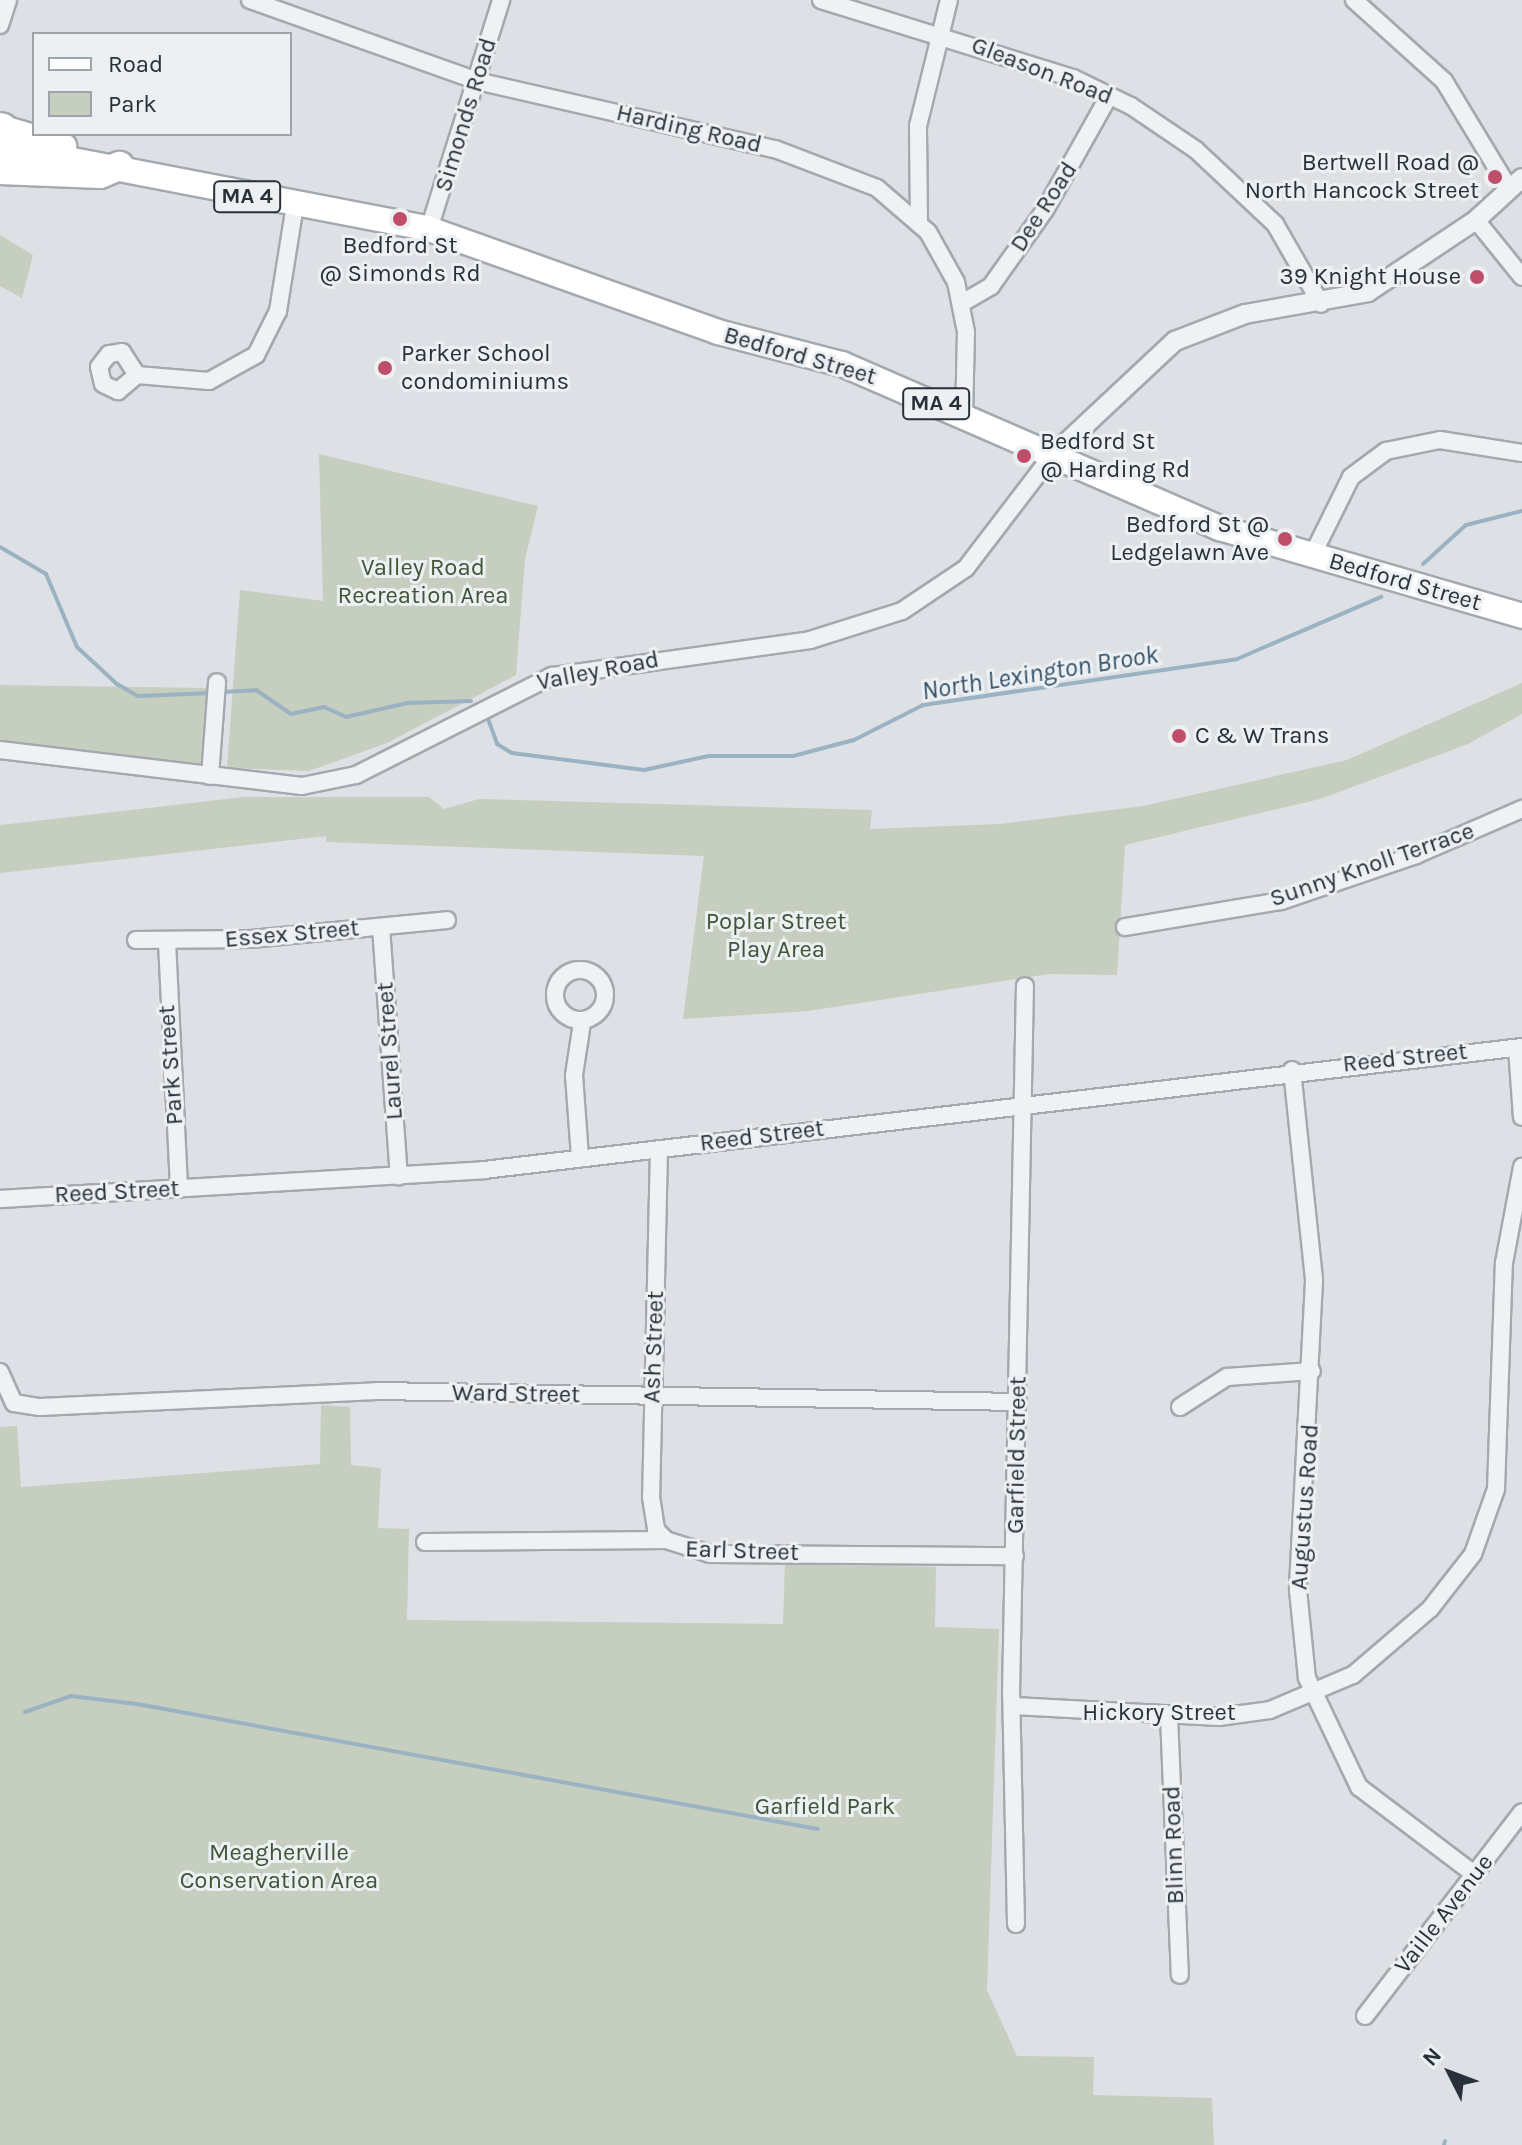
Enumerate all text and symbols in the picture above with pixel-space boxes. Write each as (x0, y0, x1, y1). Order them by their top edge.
street label: Gleason Road (967, 31, 1117, 111)
legend (32, 32, 292, 136)
street label: Simonds Road (429, 35, 503, 195)
text: Road (108, 50, 163, 78)
text: Park (108, 90, 157, 118)
street label: Harding Road (614, 98, 764, 160)
place label: Bertwell Road @ North Hancock Street (1245, 149, 1479, 205)
street label: Dee Road (1004, 157, 1084, 257)
marker: Bertwell Road @ North Hancock Street (1486, 168, 1504, 186)
road number: MA 4 (213, 179, 281, 215)
marker: Bedford St @ Simonds Rd (391, 210, 409, 228)
place label: Bedford St @ Simonds Rd (319, 232, 481, 288)
place label: 39 Knight House (1280, 263, 1461, 291)
marker: 39 Knight House (1468, 268, 1486, 286)
street label: Bedford Street (720, 320, 880, 392)
place label: Parker School condominiums (401, 340, 569, 396)
marker: Parker School condominiums (376, 359, 394, 377)
road number: MA 4 (902, 386, 970, 422)
place label: Bedford St @ Harding Rd (1040, 428, 1190, 484)
marker: Bedford St @ Harding Rd (1015, 447, 1033, 465)
place label: Bedford St @ Ledgelawn Ave (1110, 511, 1269, 567)
marker: Bedford St @ Ledgelawn Ave (1276, 530, 1294, 548)
street label: Bedford Street (1325, 546, 1485, 618)
park label: Valley Road Recreation Area (337, 554, 509, 610)
water label: North Lexington Brook (920, 639, 1160, 707)
street label: Valley Road (534, 645, 662, 697)
place label: C & W Trans (1195, 722, 1329, 750)
marker: C & W Trans (1170, 727, 1188, 745)
street label: Sunny Knoll Terrace (1266, 817, 1478, 913)
park label: Poplar Street Play Area (706, 908, 846, 964)
street label: Essex Street (224, 914, 360, 954)
street label: Laurel Street (371, 981, 409, 1121)
street label: Park Street (152, 1004, 190, 1126)
street label: Reed Street (1341, 1037, 1469, 1079)
street label: Reed Street (698, 1114, 826, 1158)
street label: Reed Street (54, 1174, 180, 1210)
street label: Ash Street (638, 1290, 670, 1404)
street label: Garfield Street (1001, 1376, 1033, 1534)
street label: Ward Street (452, 1378, 580, 1410)
street label: Augustus Road (1285, 1423, 1325, 1591)
street label: Earl Street (685, 1535, 799, 1567)
street label: Hickory Street (1082, 1699, 1236, 1727)
street label: Blinn Road (1158, 1785, 1190, 1905)
park label: Garfield Park (755, 1793, 895, 1821)
park label: Meagherville Conservation Area (180, 1839, 378, 1895)
street label: Vaille Avenue (1388, 1849, 1500, 1979)
north arrow (1410, 2033, 1490, 2113)
text: N (1417, 2042, 1447, 2072)

